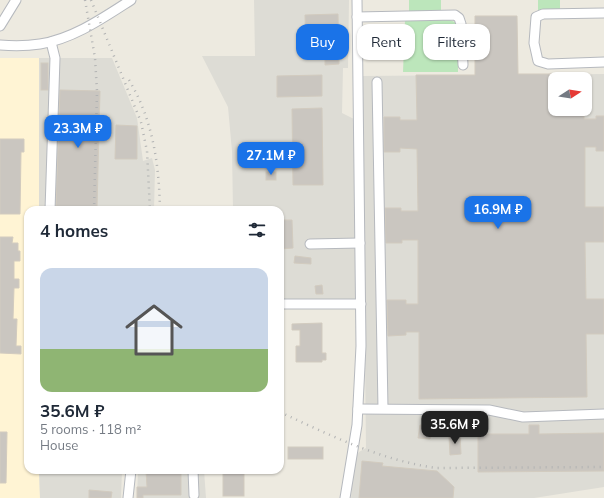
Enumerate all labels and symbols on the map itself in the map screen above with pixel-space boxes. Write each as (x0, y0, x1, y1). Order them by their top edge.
north arrow (548, 72, 592, 116)
pin: 23.3M ₽ (41, 115, 115, 149)
pin: 27.1M ₽ (234, 142, 308, 176)
pin: 16.9M ₽ (461, 196, 535, 230)
pin: 35.6M ₽ (418, 411, 492, 445)

